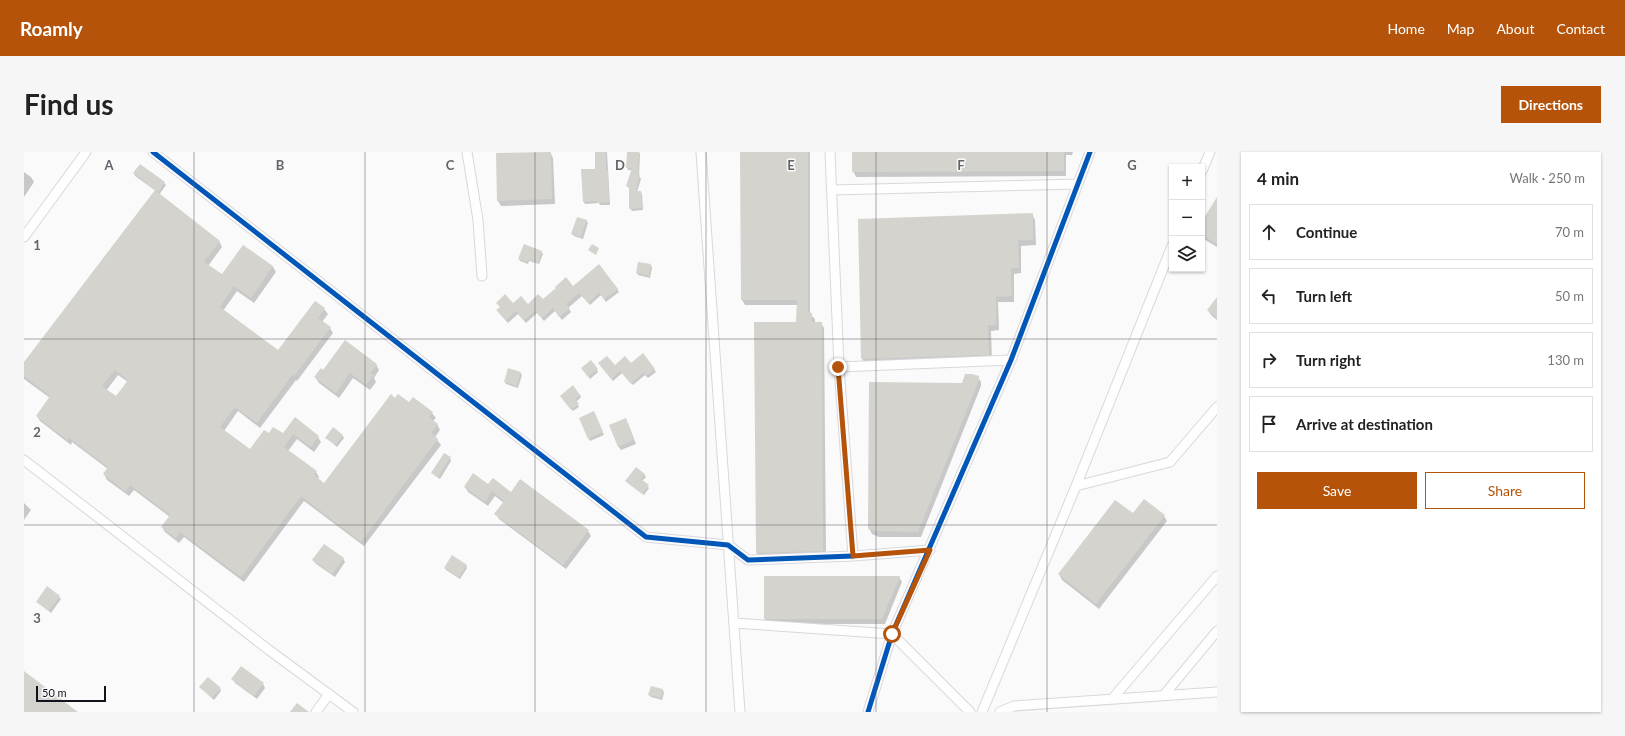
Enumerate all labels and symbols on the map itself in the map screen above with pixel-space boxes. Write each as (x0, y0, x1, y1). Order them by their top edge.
text: A (103, 157, 114, 173)
text: B (276, 157, 285, 173)
text: C (446, 157, 455, 173)
text: D (615, 157, 625, 173)
text: E (787, 157, 795, 173)
text: F (957, 157, 965, 173)
text: G (1127, 157, 1137, 173)
text: 1 (33, 237, 41, 253)
route end (829, 358, 847, 376)
text: 2 (33, 424, 41, 440)
text: 3 (33, 610, 41, 626)
route start (883, 625, 901, 643)
scale bar (36, 684, 106, 703)

